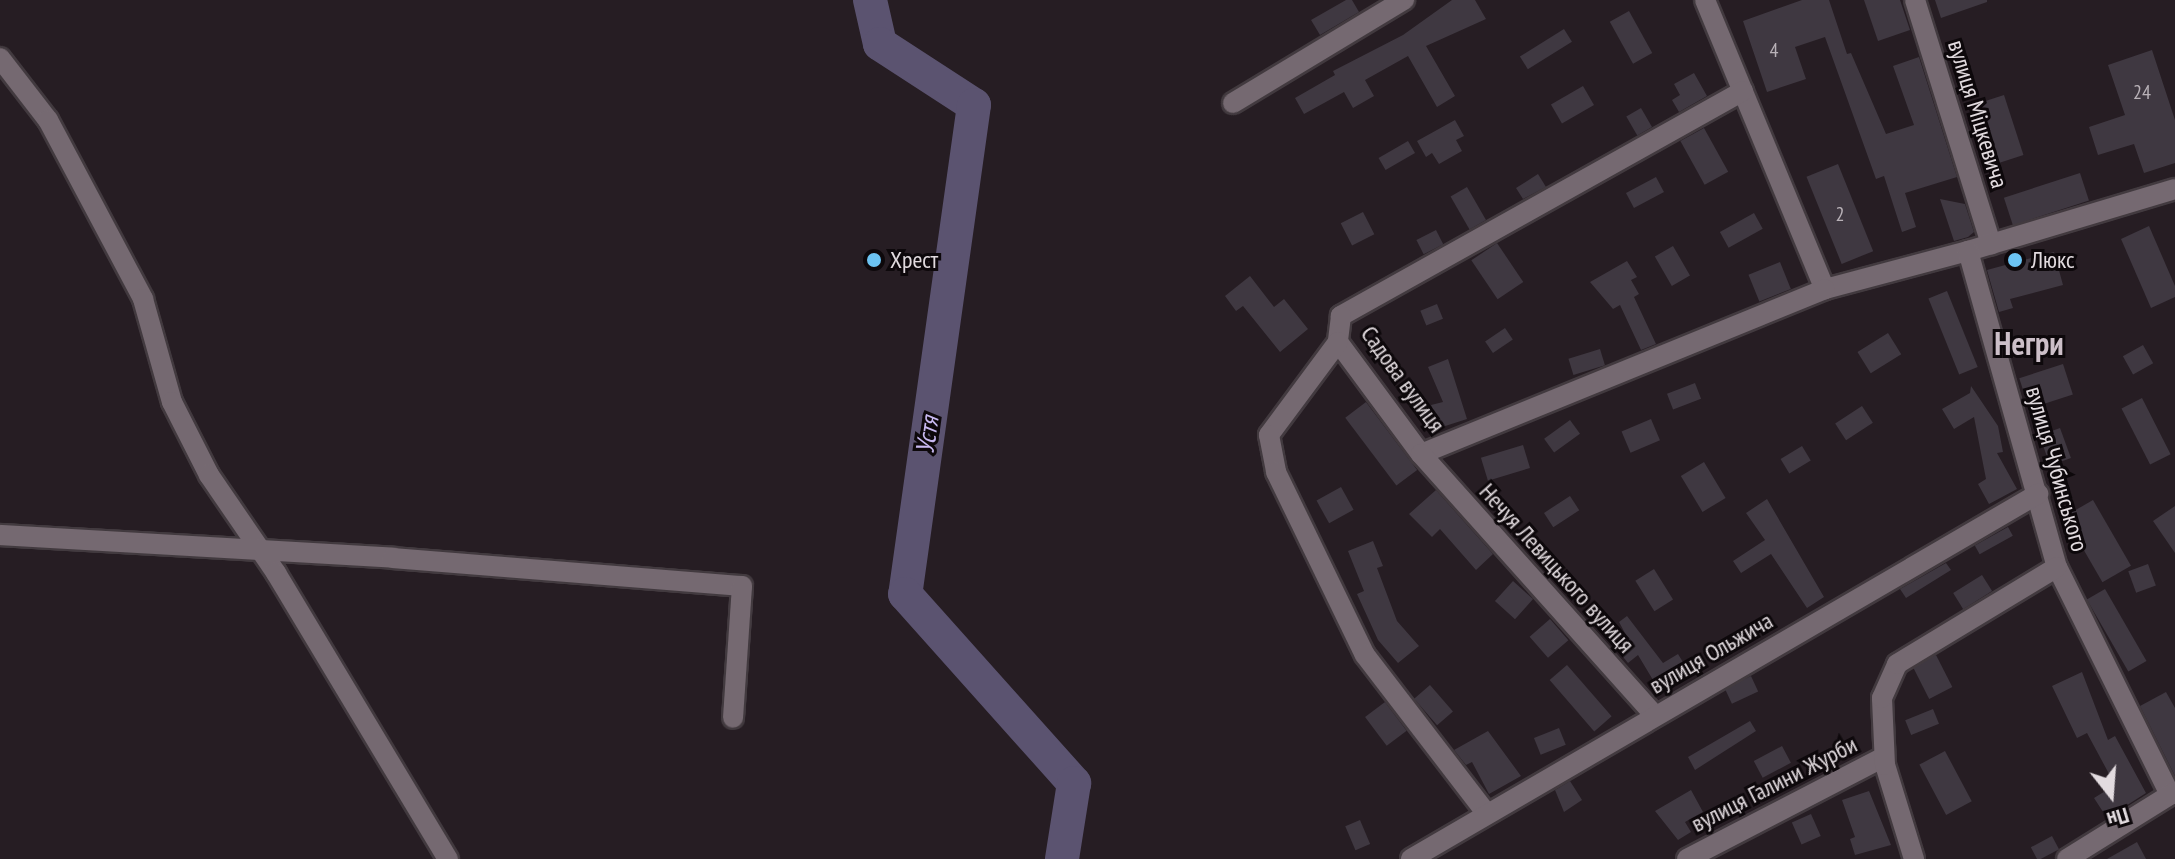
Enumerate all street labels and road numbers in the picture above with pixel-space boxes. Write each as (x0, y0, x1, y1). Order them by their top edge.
street label: вулиця Міцкевича (1942, 37, 2014, 191)
street label: Садова вулиця (1355, 320, 1451, 438)
street label: вулиця Чубинського (2020, 383, 2094, 555)
street label: Нечуя Левицького вулиця (1473, 477, 1641, 659)
street label: вулиця Ольжича (1644, 606, 1778, 700)
street label: вулиця Галини Журби (1686, 730, 1862, 838)

